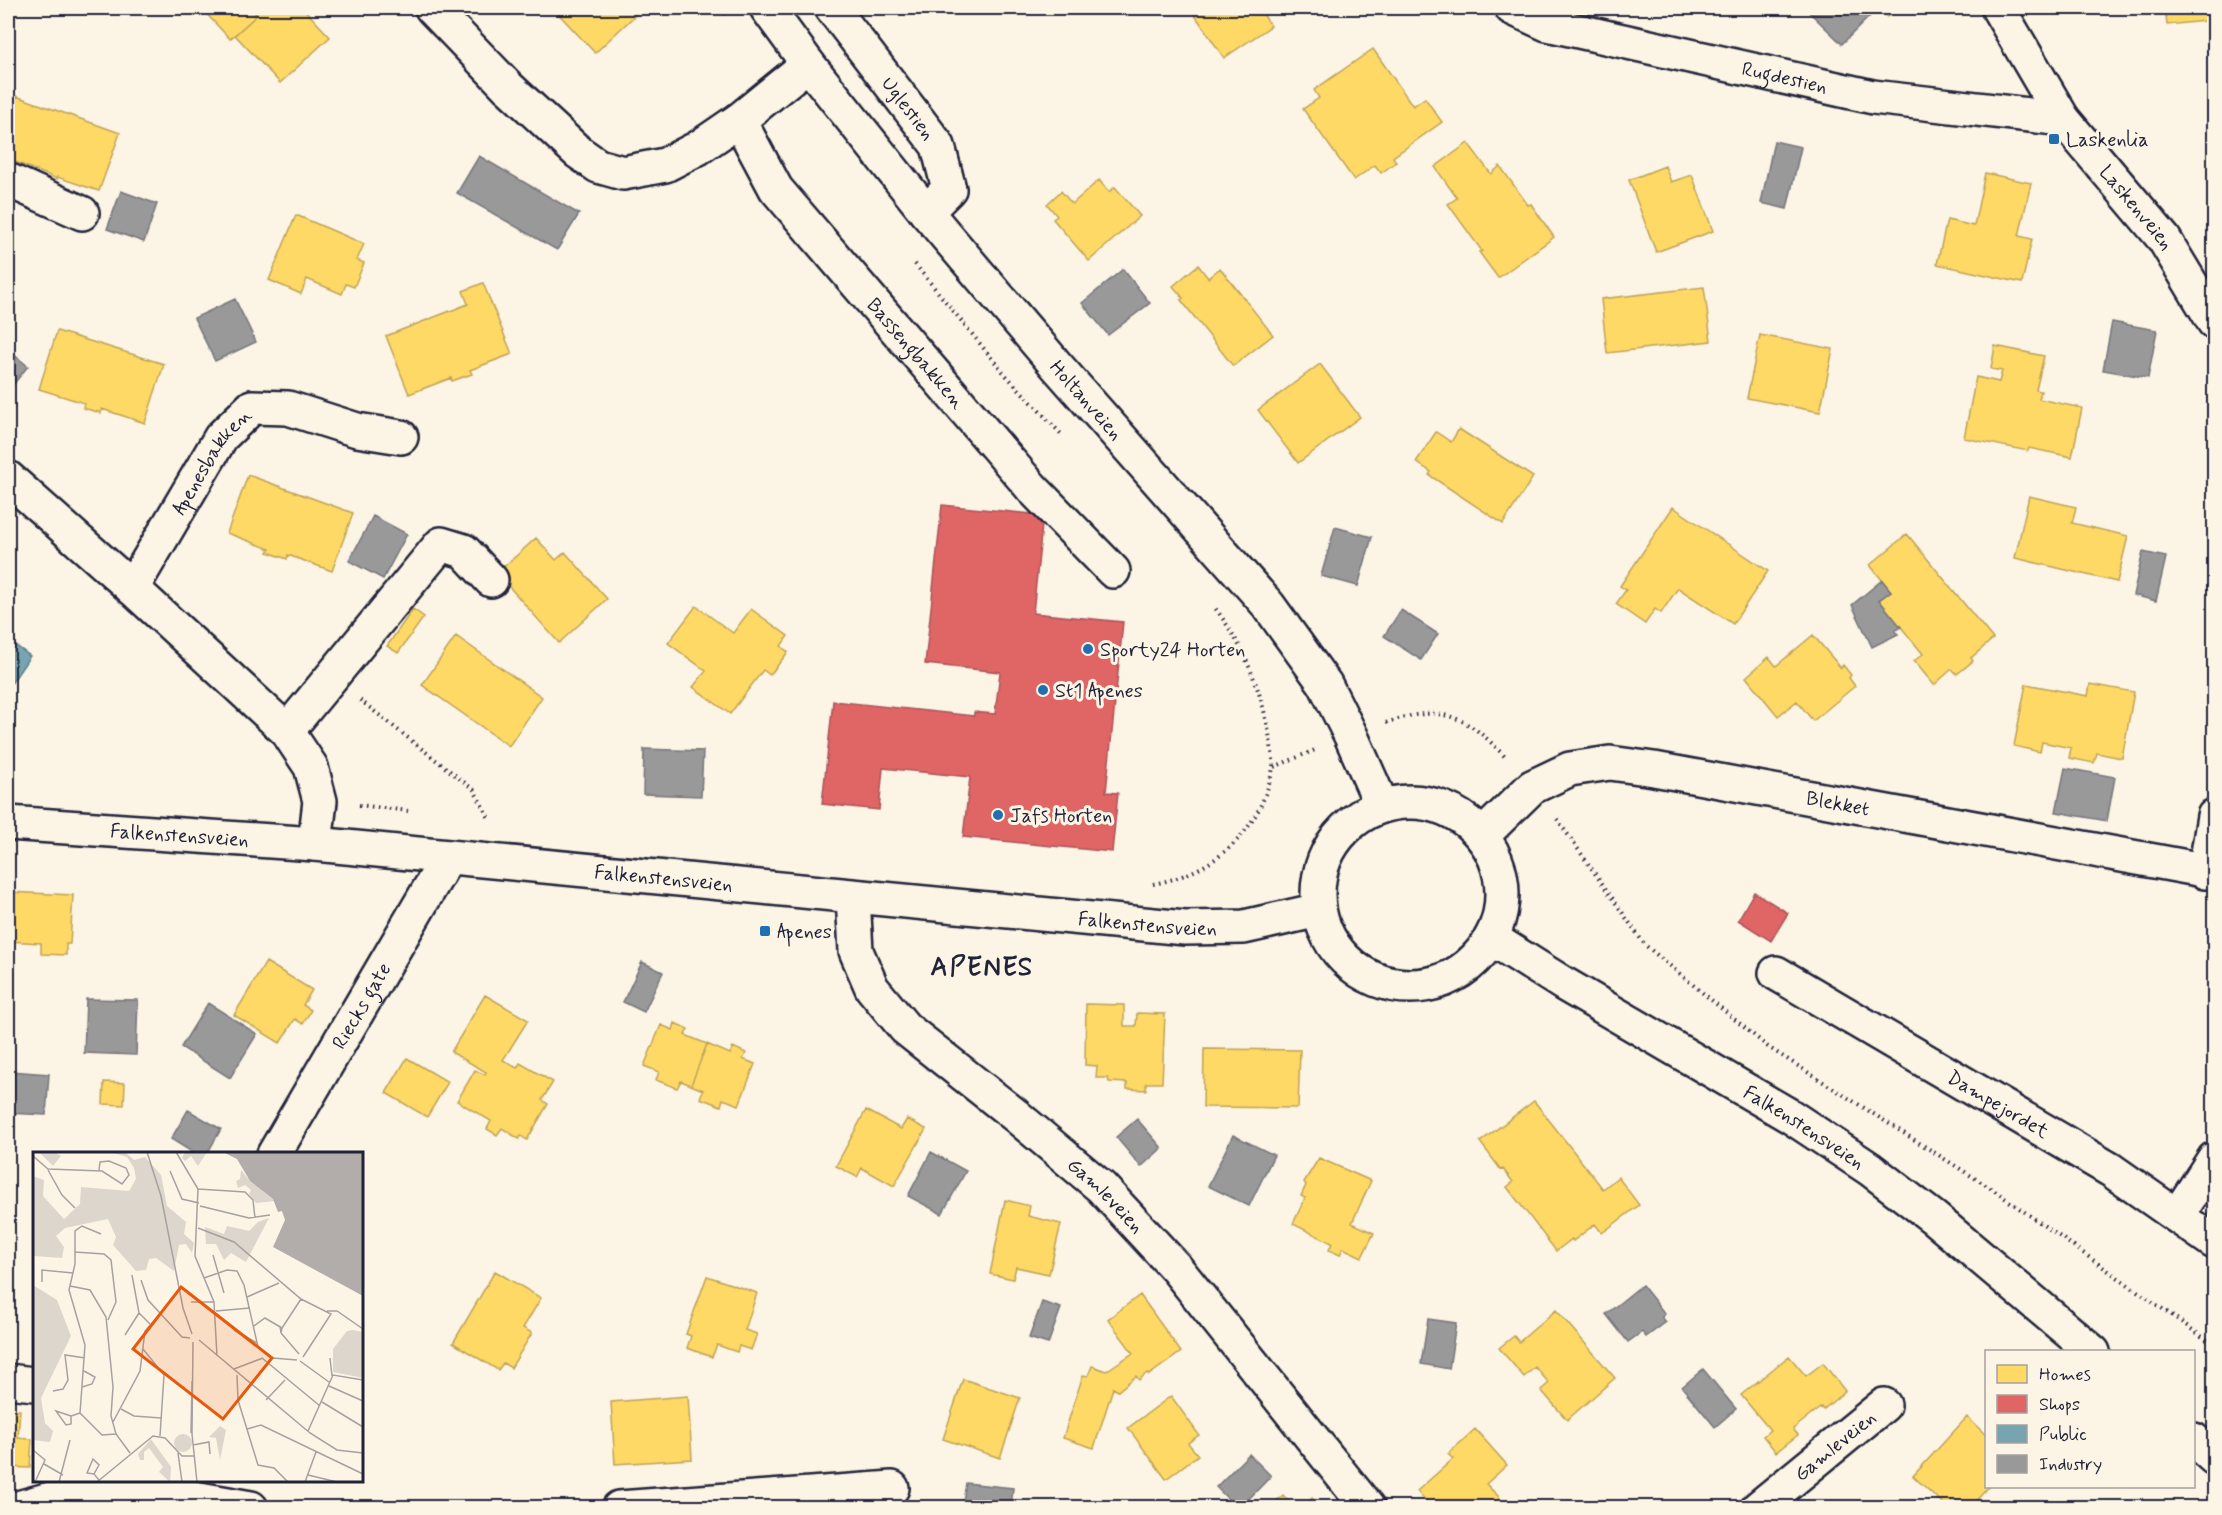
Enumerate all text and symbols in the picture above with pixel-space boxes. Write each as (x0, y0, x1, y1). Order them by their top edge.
street label: Rugdestien (1739, 56, 1830, 101)
street label: Uglestien (874, 71, 941, 146)
place label: Laskenlia (2066, 127, 2149, 154)
marker: Laskenlia (2047, 132, 2061, 146)
street label: Laskenveien (2092, 160, 2180, 256)
street label: Bassengbakken (860, 293, 970, 415)
street label: Holtanveien (1043, 355, 1129, 447)
street label: Apenesbakken (166, 402, 258, 521)
place label: Sporty24 Horten (1100, 637, 1245, 664)
marker: Sporty24 Horten (1081, 642, 1095, 656)
place label: St1 Apenes (1055, 678, 1143, 706)
marker: St1 Apenes (1036, 683, 1050, 697)
street label: Blekket (1804, 785, 1872, 823)
place label: Jafs Horten (1010, 803, 1112, 830)
marker: Jafs Horten (991, 808, 1005, 822)
street label: Falkenstensveien (109, 818, 250, 854)
street label: Falkenstensveien (593, 859, 734, 899)
street label: Falkenstensveien (1077, 906, 1217, 943)
place label: Apenes (777, 919, 832, 947)
marker: Apenes (758, 924, 772, 938)
district label: APENES (930, 951, 1034, 985)
street label: Riecks gate (326, 958, 398, 1055)
street label: Dampejordet (1942, 1065, 2054, 1146)
street label: Falkenstensveien (1738, 1080, 1870, 1177)
inset map (33, 1152, 363, 1482)
street label: Gamleveien (1061, 1152, 1150, 1240)
legend (1985, 1350, 2195, 1488)
text: Homes (2039, 1363, 2091, 1387)
text: Shops (2039, 1393, 2080, 1417)
street label: Gamleveien (1789, 1405, 1882, 1488)
text: Public (2039, 1423, 2087, 1447)
text: Industry (2039, 1453, 2102, 1477)

